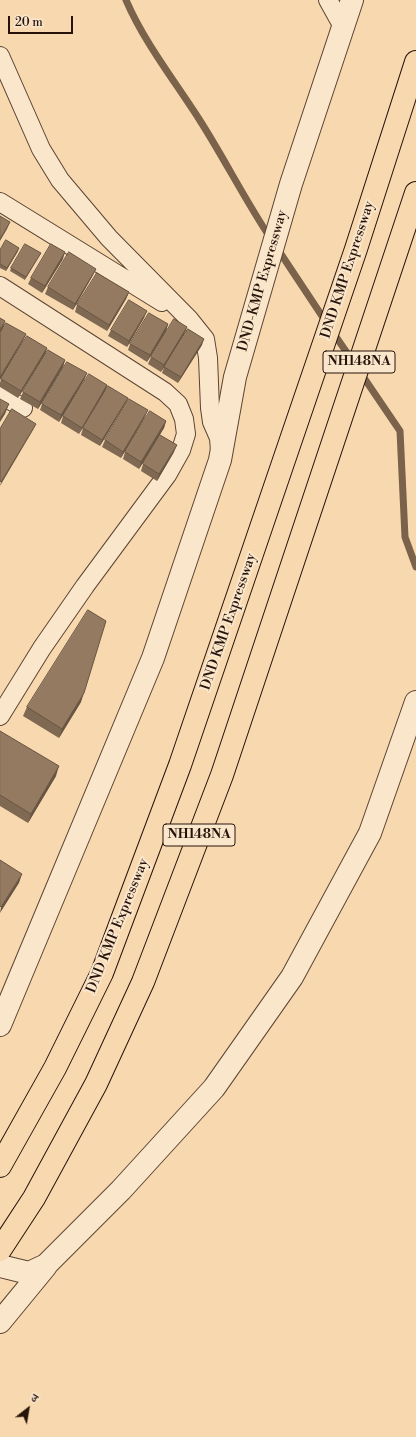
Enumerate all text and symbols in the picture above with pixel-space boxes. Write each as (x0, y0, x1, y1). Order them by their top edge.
scale bar (10, 8, 75, 34)
text: 20 m (15, 15, 43, 30)
street label: DND KMP Expressway (318, 199, 378, 341)
street label: DND-KMP Expressway (235, 208, 291, 354)
road number: NH148NA (323, 351, 395, 373)
street label: DND KMP Expressway (198, 551, 260, 693)
road number: NH148NA (163, 824, 235, 846)
street label: DND KMP Expressway (83, 856, 153, 996)
north arrow (8, 1389, 48, 1429)
text: उ (28, 1391, 40, 1406)

